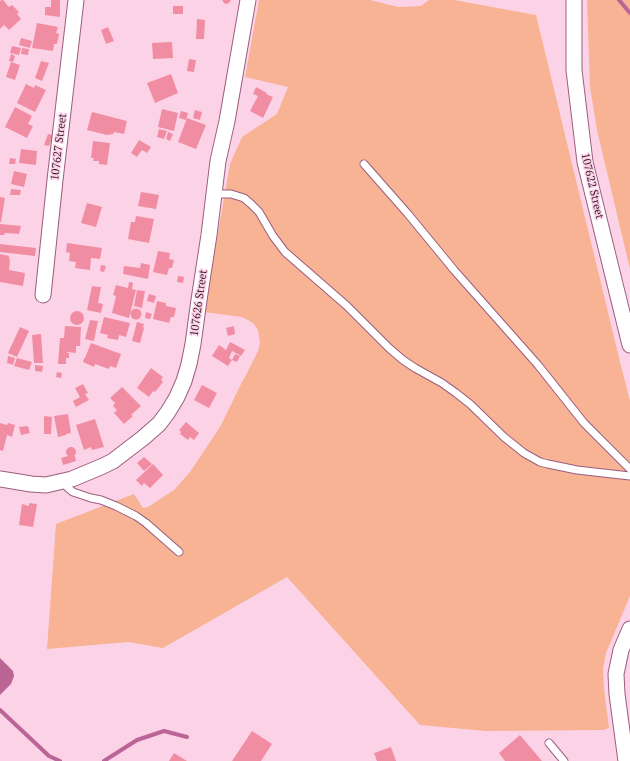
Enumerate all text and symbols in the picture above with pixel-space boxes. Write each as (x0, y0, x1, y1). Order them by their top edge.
street label: 107627 Street (48, 113, 70, 181)
street label: 107622 Street (578, 152, 606, 220)
street label: 107626 Street (188, 269, 210, 337)

